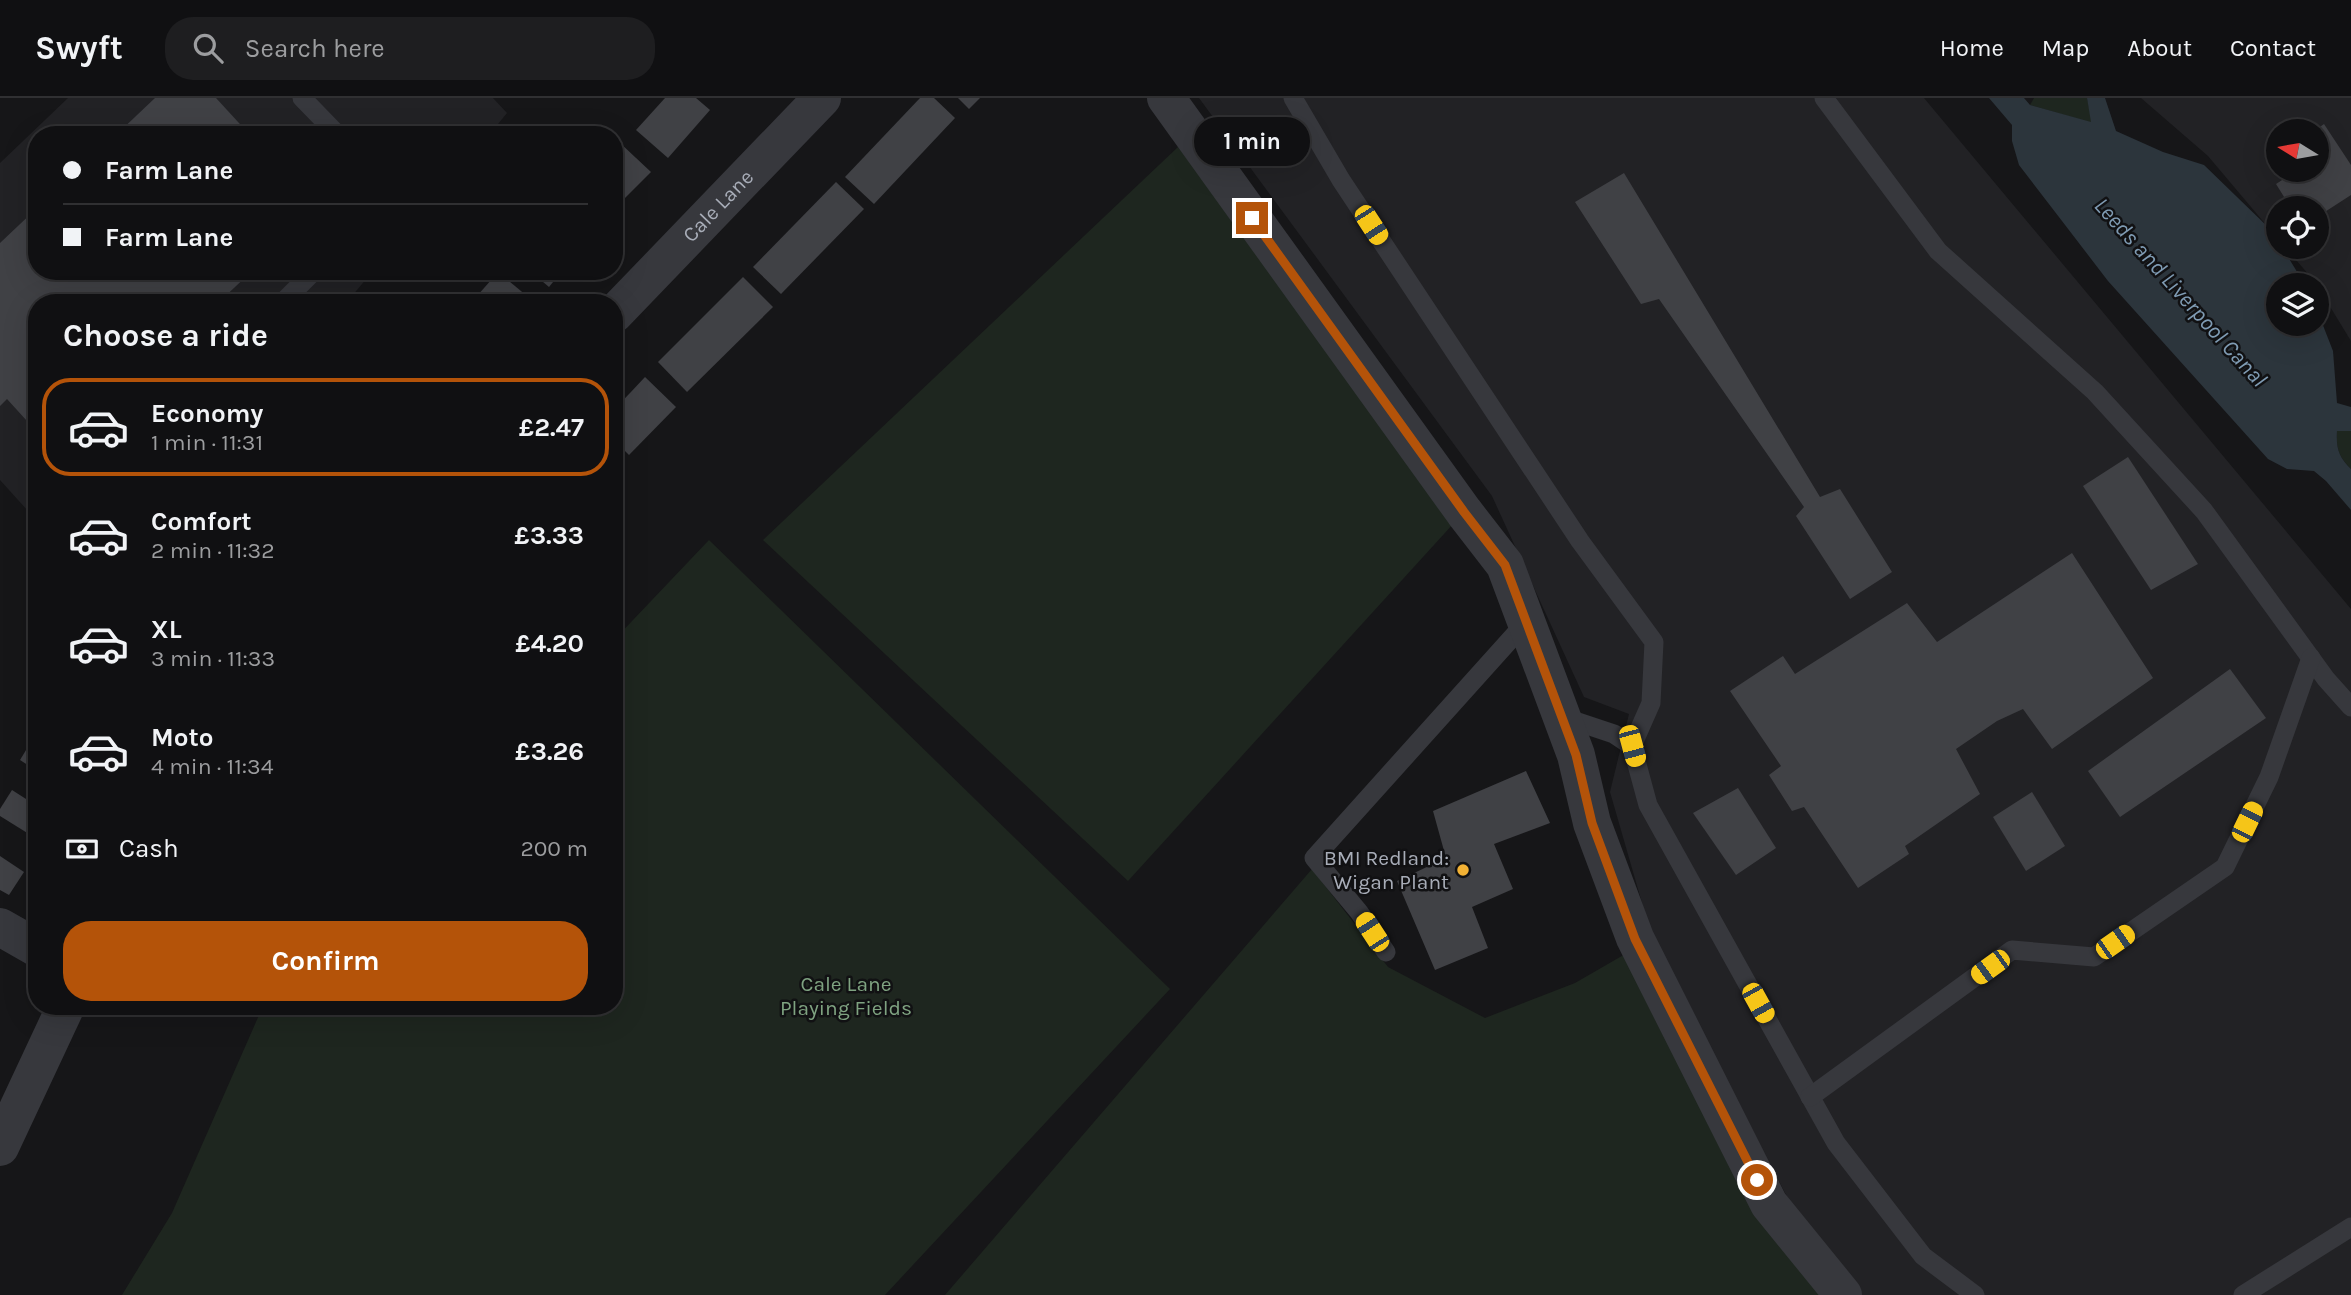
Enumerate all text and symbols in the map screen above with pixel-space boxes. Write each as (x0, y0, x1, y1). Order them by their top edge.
search box (165, 17, 655, 80)
text: Swyft (35, 29, 123, 67)
icon: search (189, 29, 227, 67)
text: Search here (245, 33, 385, 64)
text: Home (1940, 34, 2004, 62)
text: Map (2042, 34, 2089, 62)
text: About (2127, 34, 2192, 62)
text: Contact (2230, 34, 2316, 62)
callout: 1 min (1194, 116, 1310, 166)
north arrow (2266, 119, 2329, 182)
map controls (2266, 119, 2329, 336)
text: 1 min (1223, 128, 1281, 155)
text: Farm Lane (105, 155, 233, 186)
street label: Cale Lane (678, 165, 758, 247)
water label: Leeds and Liverpool Canal (2089, 192, 2273, 393)
button: locate (2266, 196, 2329, 259)
route end (1236, 202, 1268, 234)
car (1351, 202, 1392, 248)
text: Farm Lane (105, 222, 233, 253)
button: layers (2266, 273, 2329, 336)
text: Choose a ride (63, 317, 268, 354)
icon: car (67, 396, 130, 459)
text: Economy (151, 398, 263, 429)
text: £2.47 (519, 412, 584, 443)
text: 1 min · 11:31 (151, 429, 263, 456)
icon: car (67, 504, 130, 567)
text: Comfort (151, 506, 252, 537)
text: £3.33 (514, 520, 584, 551)
text: 2 min · 11:32 (151, 537, 275, 564)
icon: car (67, 612, 130, 675)
text: XL (151, 614, 182, 645)
text: £4.20 (515, 628, 584, 659)
text: 3 min · 11:33 (151, 645, 275, 672)
icon: car (67, 720, 130, 783)
text: Moto (151, 722, 213, 753)
car (1617, 723, 1648, 769)
text: £3.26 (515, 736, 584, 767)
text: 4 min · 11:34 (151, 753, 274, 780)
car (2229, 799, 2266, 845)
icon: cash (63, 830, 101, 868)
text: Cash (119, 833, 179, 864)
text: 200 m (520, 835, 588, 862)
place label: BMI Redland: Wigan Plant (1324, 846, 1449, 894)
marker: BMI Redland: Wigan Plant (1455, 862, 1471, 878)
car (1352, 909, 1393, 955)
button: Confirm (63, 921, 588, 1001)
car (2092, 921, 2139, 963)
car (1967, 946, 2014, 988)
park label: Cale Lane Playing Fields (780, 972, 912, 1020)
car (1739, 980, 1778, 1026)
route start (1741, 1164, 1773, 1196)

